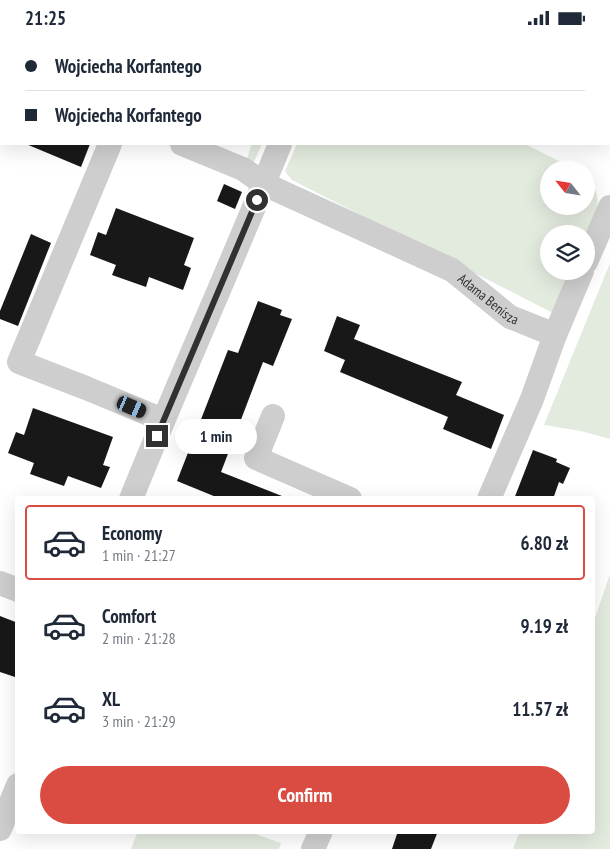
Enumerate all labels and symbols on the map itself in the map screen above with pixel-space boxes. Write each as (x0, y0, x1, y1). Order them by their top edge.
north arrow (540, 160, 595, 215)
route start (246, 189, 268, 211)
street label: Adama Benisza (454, 269, 521, 328)
car (115, 394, 148, 420)
callout: 1 min (174, 419, 257, 453)
route end (146, 425, 168, 447)

